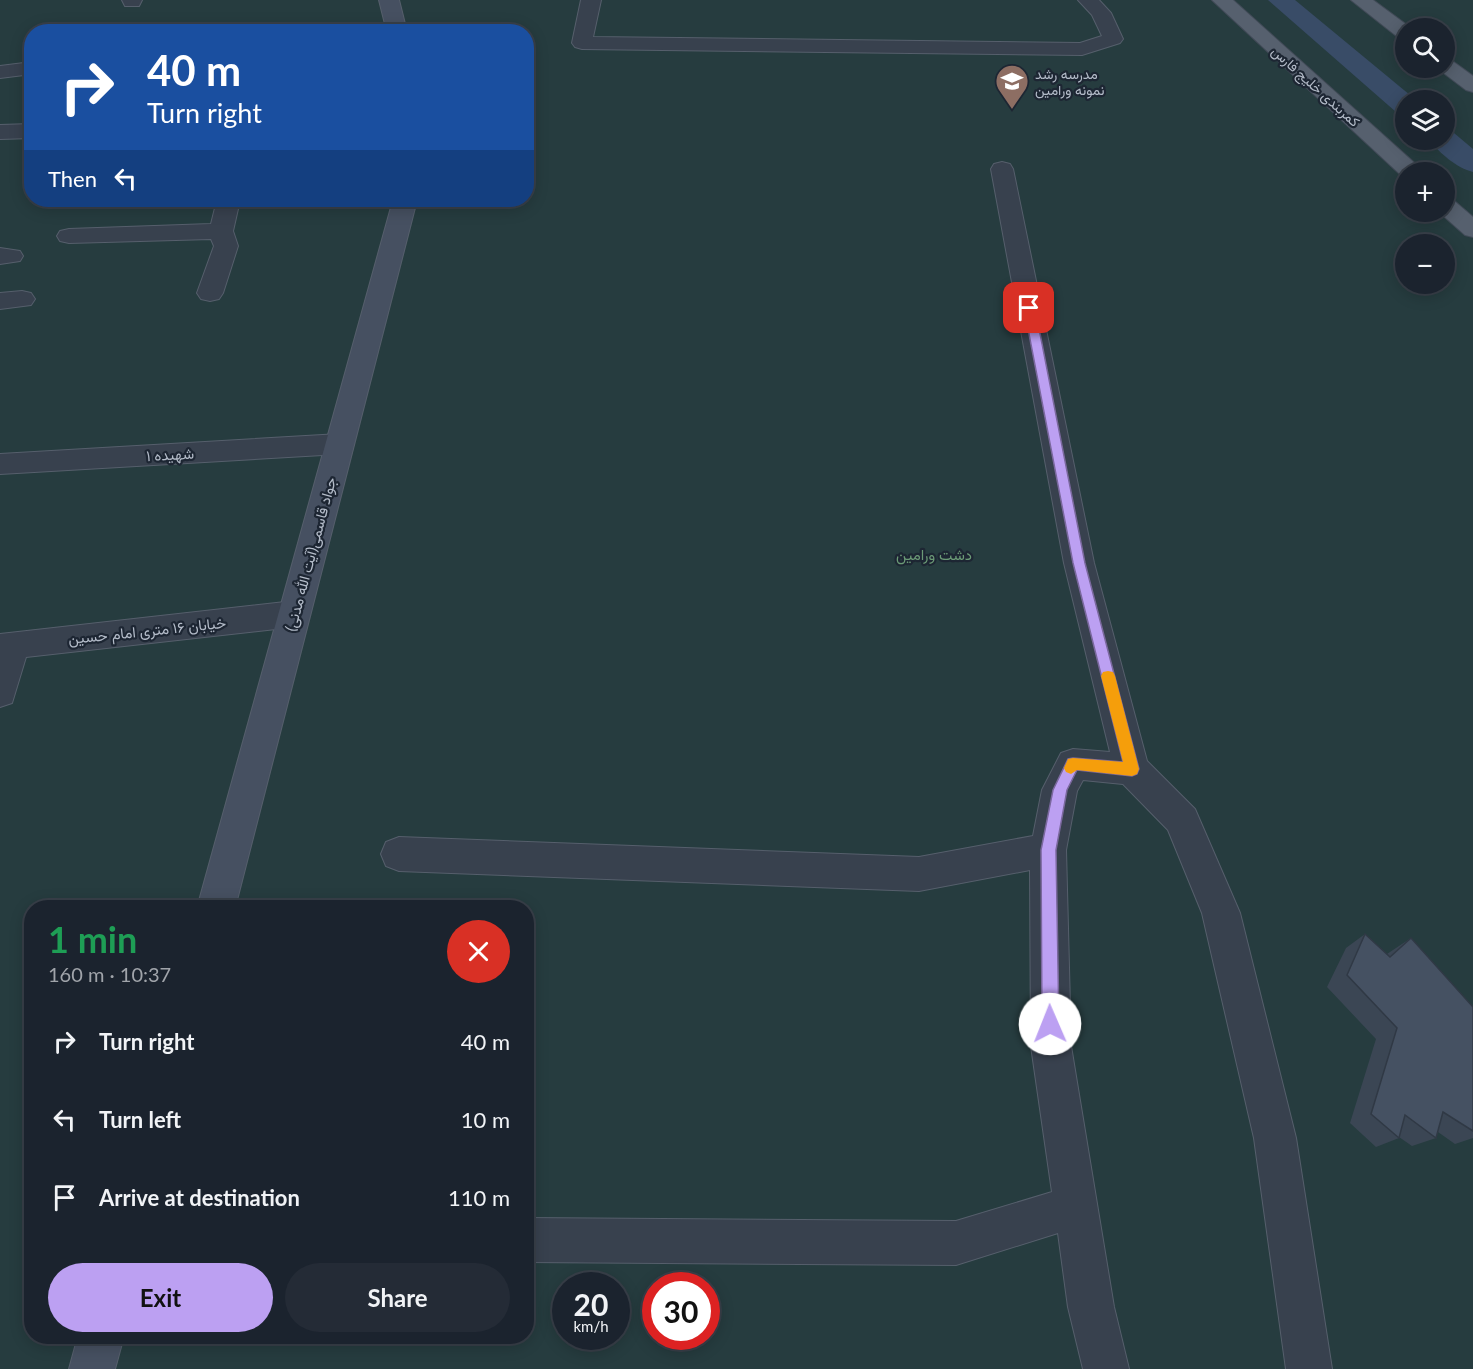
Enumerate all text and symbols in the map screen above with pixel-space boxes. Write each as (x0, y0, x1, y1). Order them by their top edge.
map controls (1395, 18, 1455, 294)
button: search (1395, 18, 1455, 78)
street label: کمربندی خلیج فارس (1267, 42, 1363, 132)
text: 40 m (147, 45, 241, 95)
icon: right (48, 48, 126, 126)
school or university icon: مدرسه رشد نمونه ورامین (994, 63, 1030, 110)
place label: مدرسه رشد نمونه ورامین (1035, 65, 1105, 99)
button: layers (1395, 90, 1455, 150)
text: Turn right (147, 96, 262, 129)
icon: left (109, 162, 142, 195)
button: + (1395, 162, 1455, 222)
text: Then (48, 165, 97, 192)
button: − (1395, 234, 1455, 294)
pin (1003, 282, 1054, 333)
icon: arrive (1012, 291, 1045, 324)
street label: شهیده ۱ (146, 444, 195, 465)
street label: جواد قاسمی(آیت الله مدنی) (281, 475, 341, 634)
park label: دشت ورامین (896, 545, 972, 565)
street label: خیابان ۱۶ متری امام حسین (67, 613, 227, 649)
text: 1 min (48, 917, 137, 961)
button: close (447, 920, 510, 983)
text: 160 m · 10:37 (48, 962, 171, 986)
position arrow (1018, 992, 1082, 1056)
icon: right (48, 1025, 81, 1058)
text: Turn right (99, 1028, 194, 1055)
text: 40 m (461, 1028, 510, 1055)
icon: left (48, 1103, 81, 1136)
text: Turn left (99, 1106, 181, 1133)
text: 10 m (461, 1106, 510, 1133)
icon: arrive (48, 1181, 81, 1214)
text: Arrive at destination (99, 1184, 300, 1211)
text: 110 m (448, 1184, 510, 1211)
button: Exit (48, 1263, 273, 1332)
button: Share (285, 1263, 510, 1332)
speed limit sign: 30 (642, 1272, 720, 1350)
text: 20 (574, 1286, 608, 1322)
text: km/h (573, 1317, 609, 1335)

